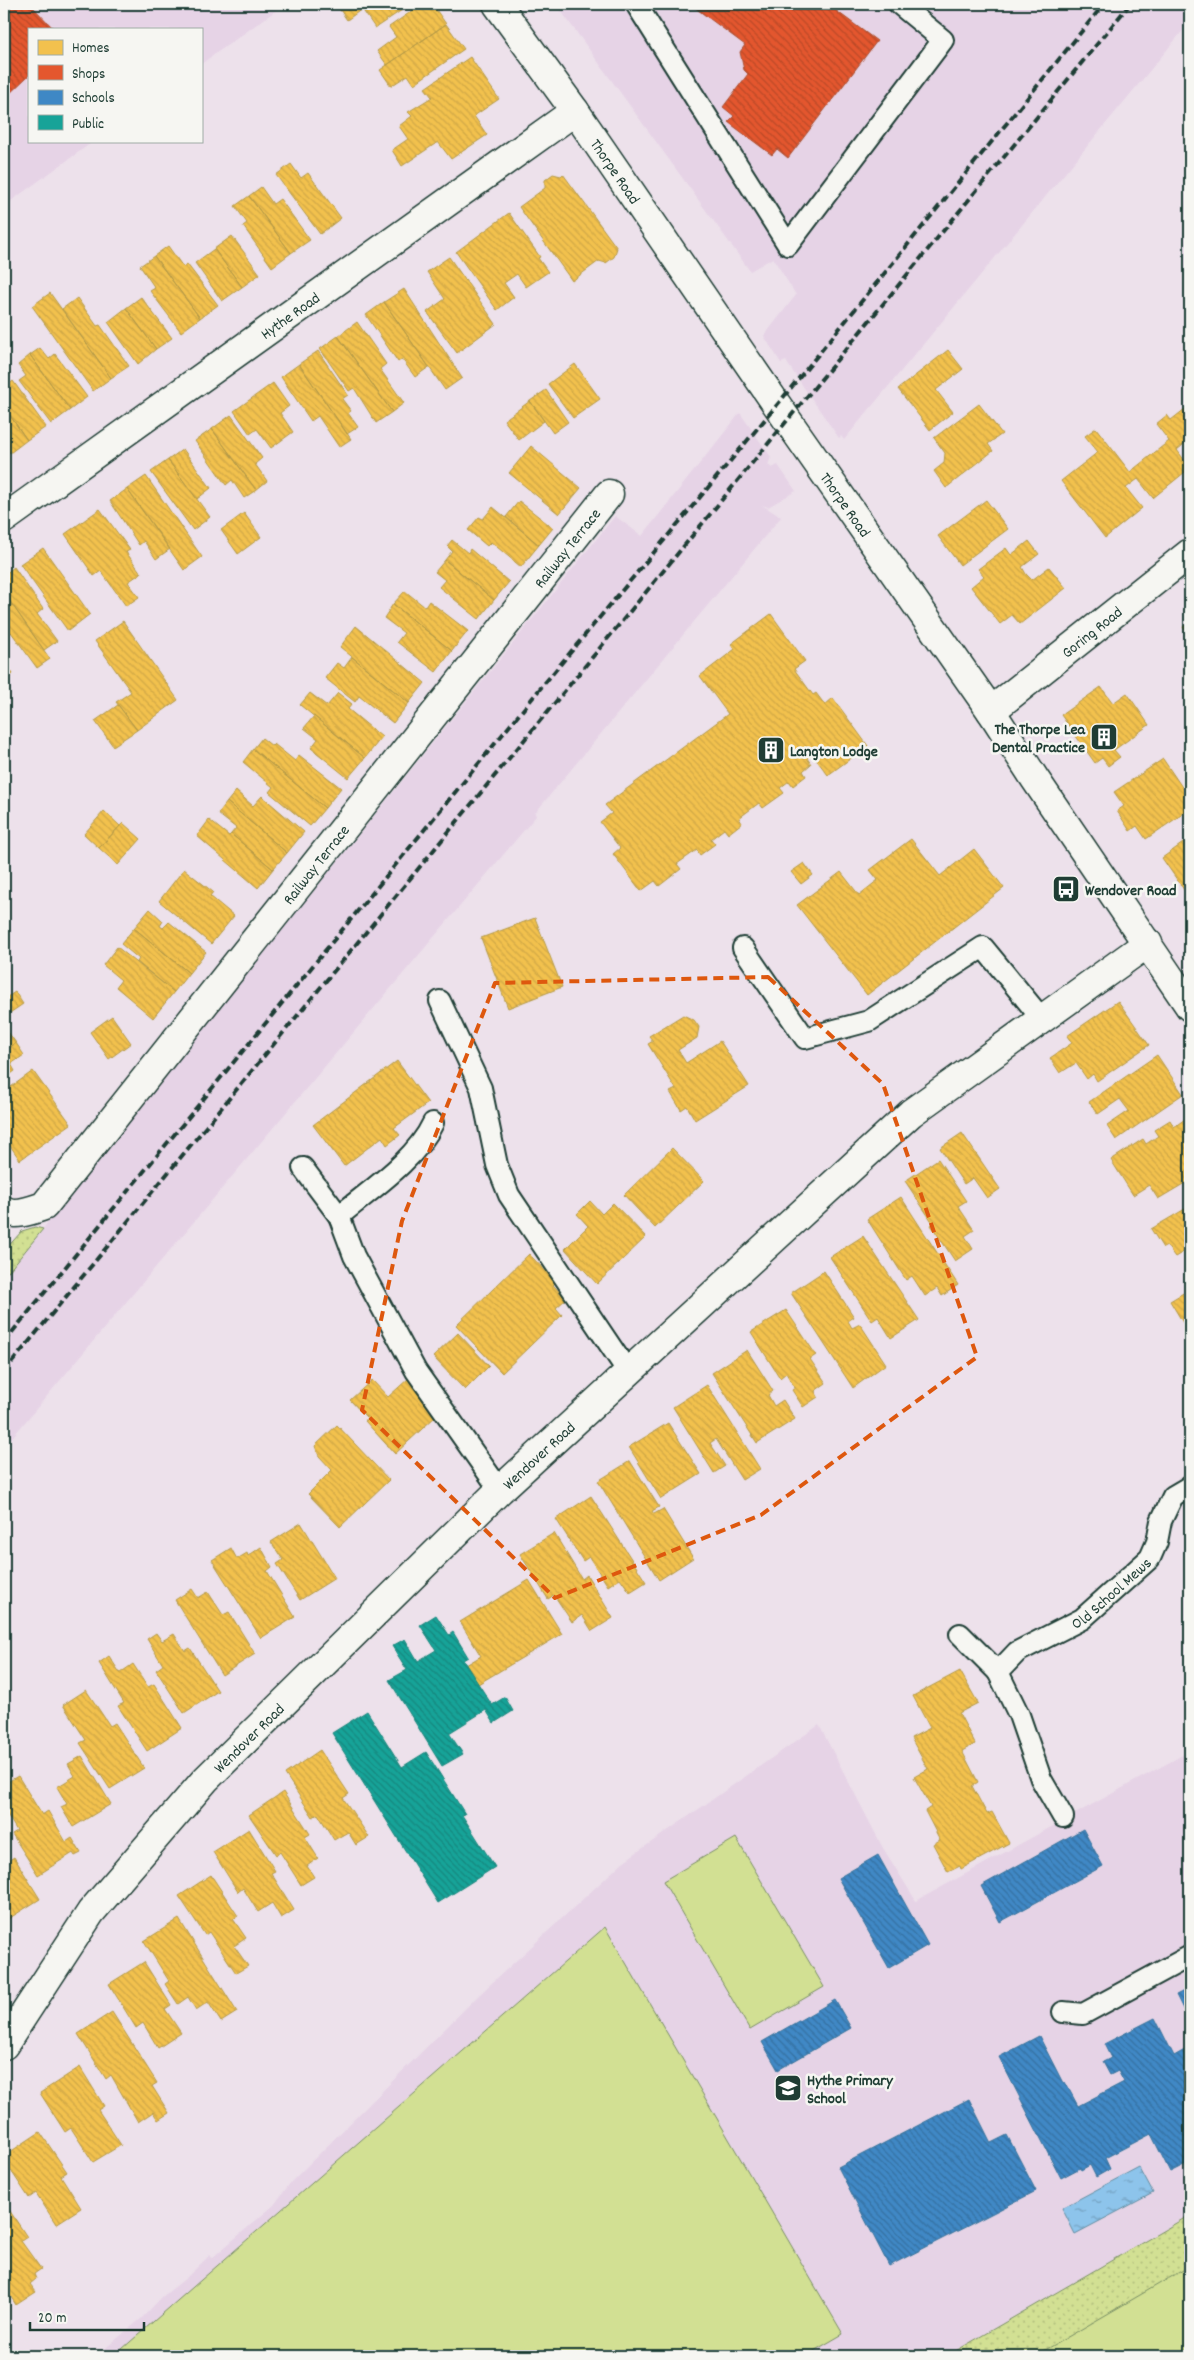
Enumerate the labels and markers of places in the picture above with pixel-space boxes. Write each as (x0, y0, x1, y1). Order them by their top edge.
place label: The Thorpe Lea Dental Practice (992, 719, 1086, 760)
building icon: The Thorpe Lea Dental Practice (1089, 722, 1119, 752)
building icon: Langton Lodge (756, 735, 786, 765)
place label: Langton Lodge (790, 741, 878, 764)
bus stop icon: Wendover Road (1051, 874, 1081, 904)
place label: Wendover Road (1085, 880, 1176, 903)
place label: Hythe Primary School (807, 2070, 894, 2111)
school or university icon: Hythe Primary School (773, 2073, 803, 2103)

